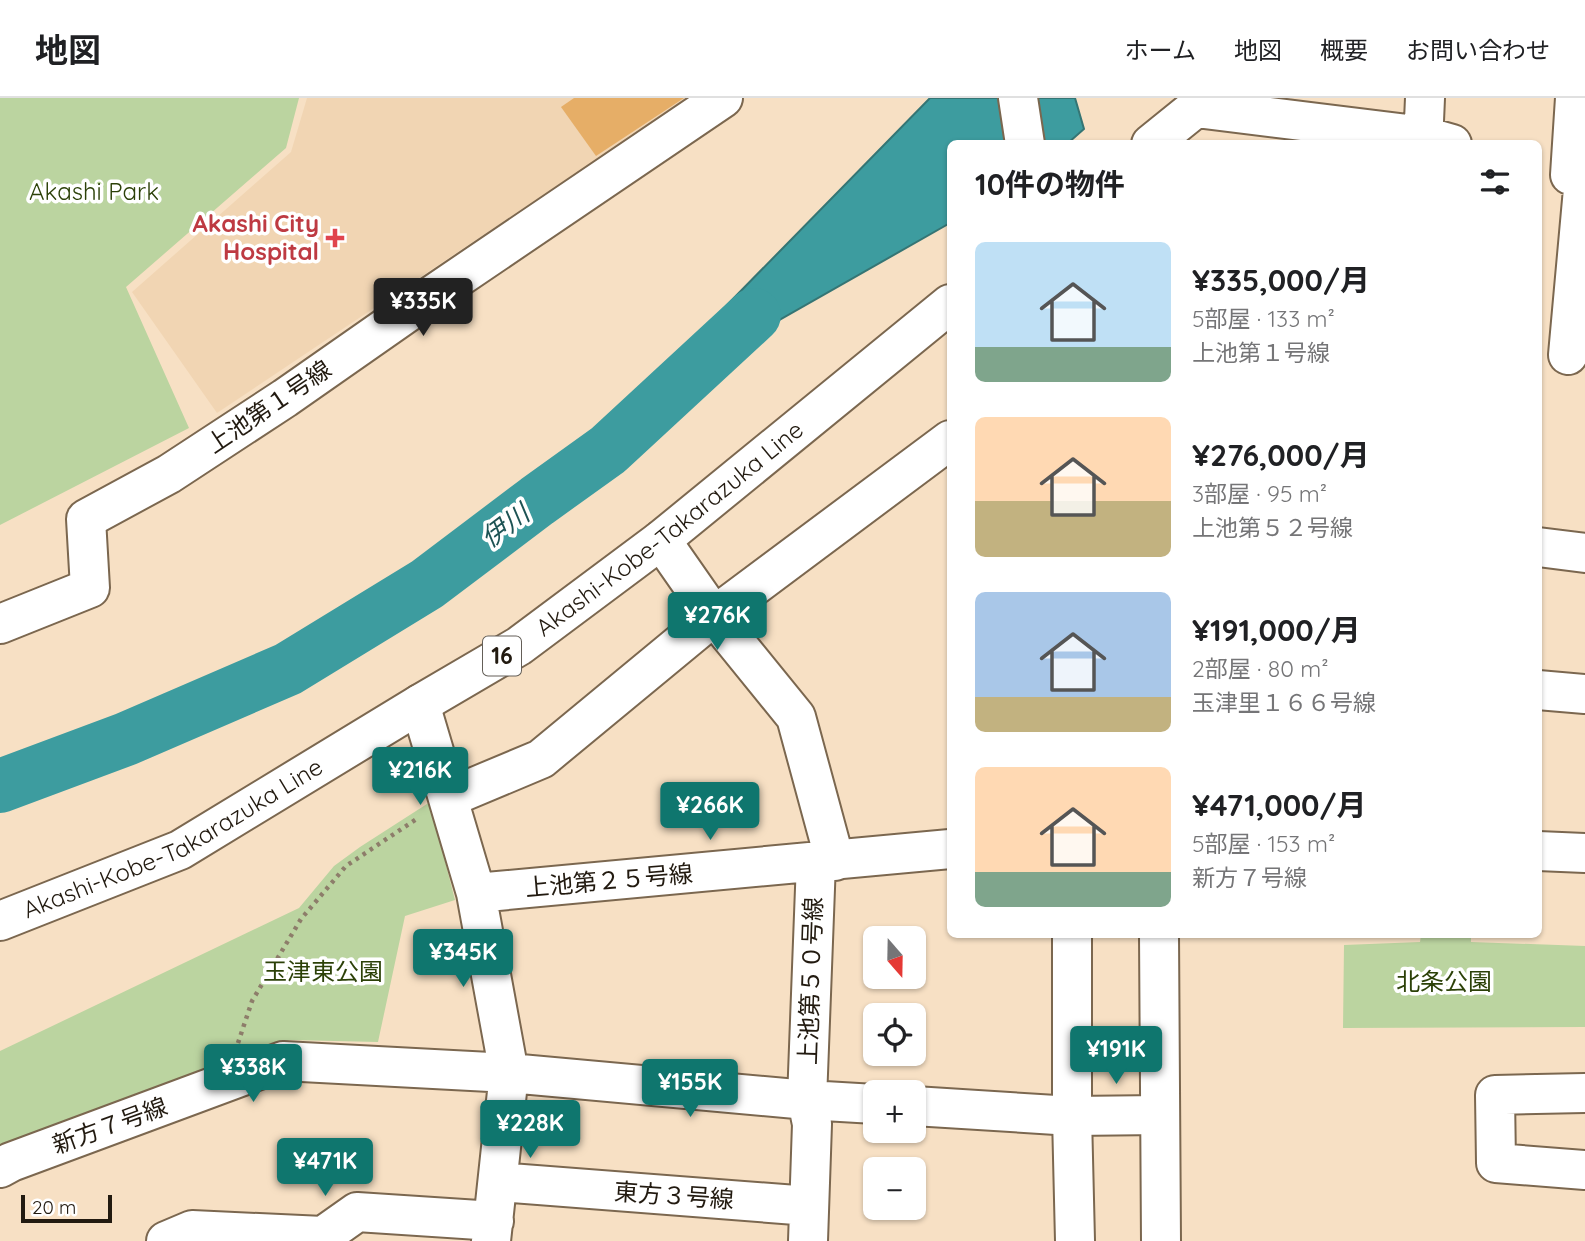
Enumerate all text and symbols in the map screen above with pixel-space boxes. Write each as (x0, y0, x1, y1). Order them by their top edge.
text: 地図 (35, 29, 101, 70)
text: ホーム (1125, 35, 1196, 65)
text: 地図 (1234, 35, 1282, 65)
text: 概要 (1320, 35, 1368, 65)
text: お問い合わせ (1406, 35, 1550, 65)
icon: filters (1476, 163, 1514, 201)
text: 10件の物件 (975, 165, 1125, 203)
park label: Akashi Park (29, 176, 159, 206)
place label: Akashi City Hospital (192, 208, 319, 266)
marker: Akashi City Hospital (325, 228, 345, 248)
text: ¥335,000/月 (1192, 261, 1370, 299)
icon: home (1031, 270, 1115, 354)
pin: ¥335K (374, 278, 472, 338)
text: ¥335K (390, 286, 456, 315)
text: 5部屋 · 133 m² (1192, 304, 1335, 333)
text: 上池第１号線 (1192, 338, 1330, 367)
street label: 上池第１号線 (200, 353, 337, 459)
street label: Akashi-Kobe-Takarazuka Line (529, 414, 809, 642)
text: ¥276,000/月 (1192, 436, 1370, 474)
icon: home (1031, 445, 1115, 529)
text: 3部屋 · 95 m² (1192, 479, 1327, 508)
water label: 伊川 (474, 495, 538, 554)
text: 上池第５２号線 (1192, 513, 1353, 542)
pin: ¥276K (668, 592, 766, 652)
text: ¥276K (684, 600, 750, 629)
text: ¥191,000/月 (1192, 611, 1361, 649)
icon: home (1031, 620, 1115, 704)
road number: 16 (483, 636, 521, 676)
text: 2部屋 · 80 m² (1192, 654, 1328, 683)
text: 玉津里１６６号線 (1192, 688, 1376, 717)
pin: ¥216K (371, 748, 469, 807)
street label: Akashi-Kobe-Takarazuka Line (18, 751, 328, 924)
text: ¥216K (388, 755, 452, 784)
pin: ¥266K (661, 782, 759, 842)
text: ¥471,000/月 (1192, 786, 1367, 824)
text: ¥266K (676, 790, 744, 819)
icon: home (1031, 795, 1115, 879)
text: 5部屋 · 153 m² (1192, 829, 1335, 858)
street label: 上池第２５号線 (524, 858, 694, 902)
text: 新方７号線 (1192, 863, 1307, 892)
street label: 上池第５０号線 (792, 896, 828, 1065)
north arrow (863, 926, 926, 989)
map controls (863, 926, 926, 1220)
pin: ¥345K (414, 930, 512, 989)
text: ¥345K (429, 937, 497, 966)
park label: 玉津東公園 (263, 956, 383, 986)
park label: 北条公園 (1396, 966, 1492, 996)
button: locate (863, 1003, 926, 1066)
pin: ¥191K (1067, 1026, 1165, 1086)
text: ¥191K (1086, 1034, 1146, 1063)
pin: ¥338K (204, 1044, 302, 1104)
text: ¥338K (220, 1052, 286, 1081)
pin: ¥155K (641, 1060, 739, 1119)
text: ¥155K (658, 1067, 722, 1096)
button: + (863, 1080, 926, 1143)
street label: 新方７号線 (48, 1090, 171, 1160)
pin: ¥228K (481, 1100, 579, 1160)
text: ¥228K (496, 1108, 564, 1137)
pin: ¥471K (276, 1138, 374, 1198)
text: ¥471K (293, 1146, 357, 1175)
button: − (863, 1157, 926, 1220)
street label: 東方３号線 (613, 1176, 735, 1214)
scale bar (21, 1192, 112, 1224)
text: 20 m (32, 1195, 76, 1219)

